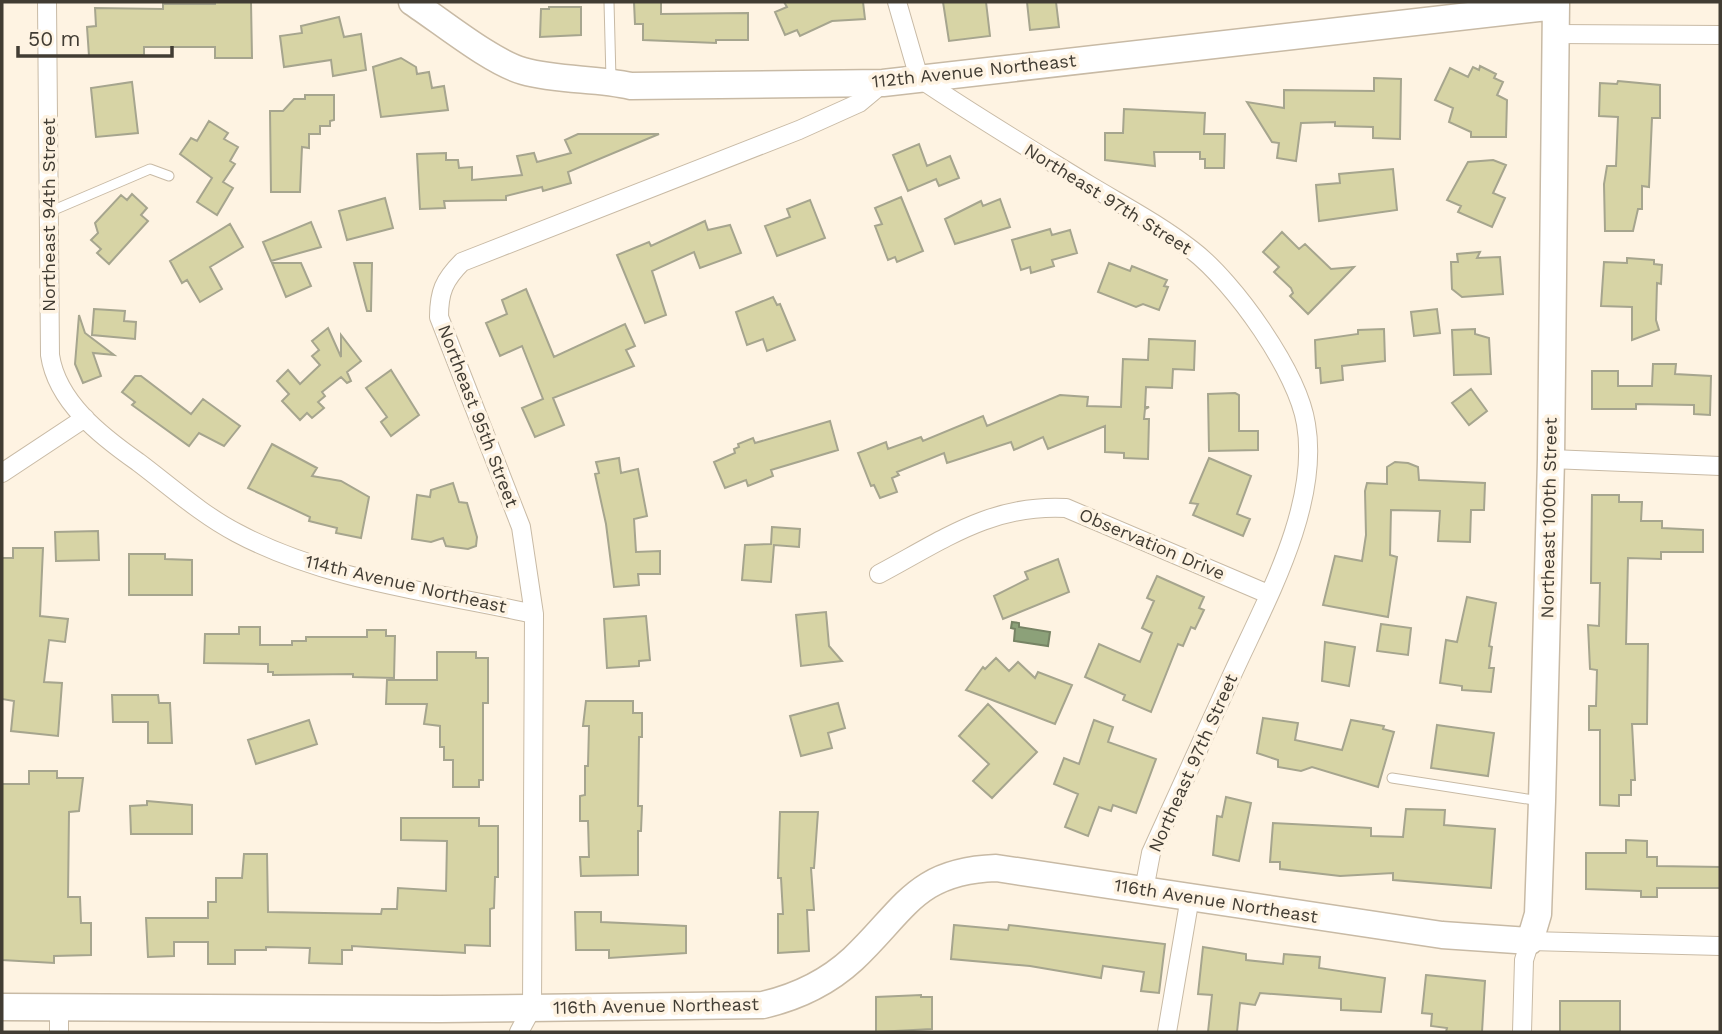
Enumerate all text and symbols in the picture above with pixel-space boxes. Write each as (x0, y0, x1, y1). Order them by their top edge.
scale bar (18, 14, 172, 58)
text: 50 m (28, 26, 80, 51)
street label: 112th Avenue Northeast (871, 49, 1078, 92)
street label: Northeast 94th Street (38, 117, 59, 312)
street label: Northeast 97th Street (1021, 139, 1196, 259)
street label: Northeast 95th Street (434, 322, 523, 510)
street label: Northeast 100th Street (1536, 417, 1561, 619)
street label: Observation Drive (1076, 503, 1228, 584)
street label: 114th Avenue Northeast (303, 550, 509, 617)
street label: Northeast 97th Street (1144, 670, 1242, 855)
street label: 116th Avenue Northeast (1113, 874, 1320, 927)
street label: 116th Avenue Northeast (553, 993, 760, 1018)

